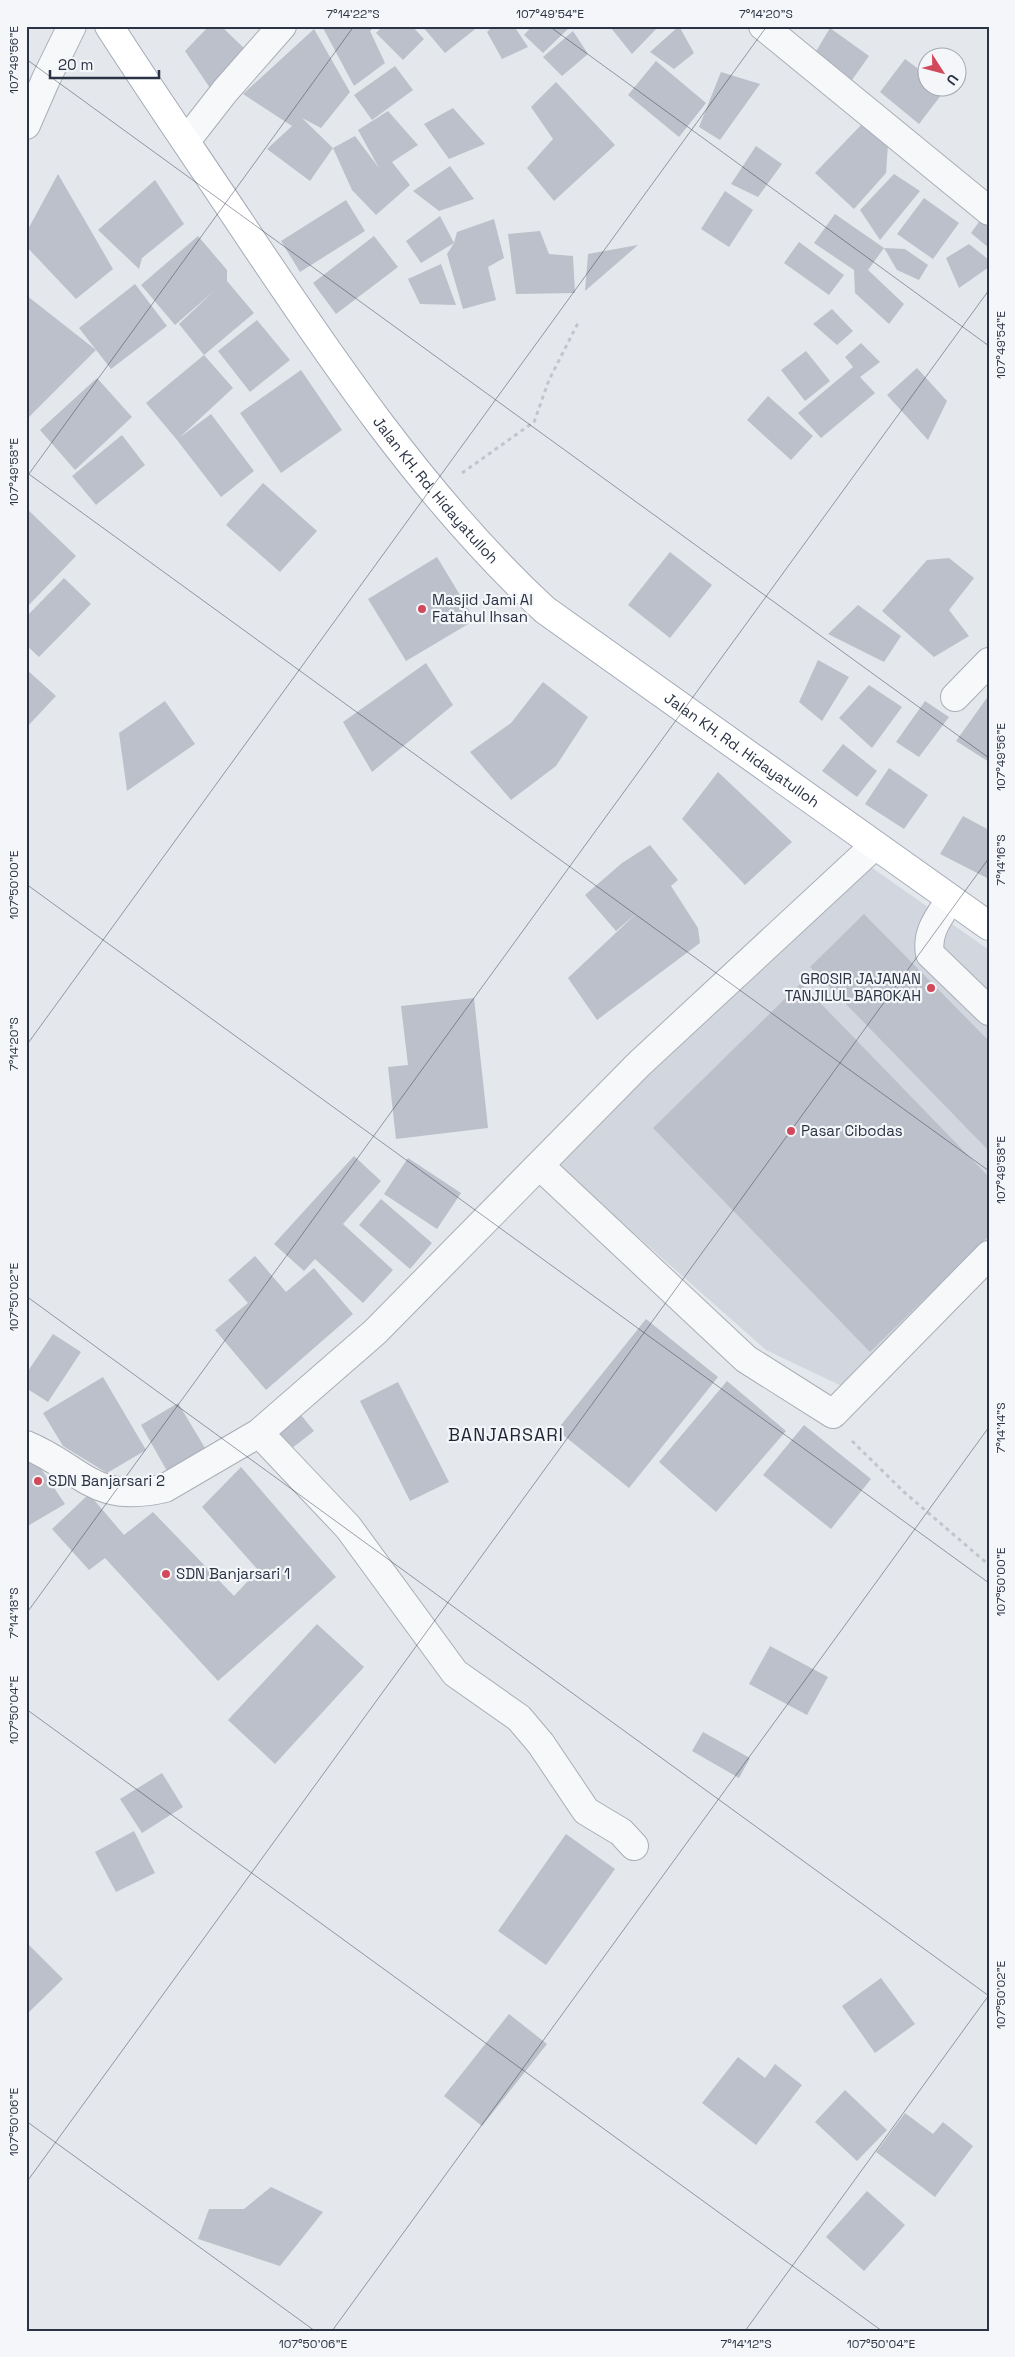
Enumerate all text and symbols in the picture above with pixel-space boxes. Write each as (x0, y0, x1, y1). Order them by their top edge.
text: 7°14'22"S (326, 6, 380, 22)
text: 107°49'54"E (516, 6, 584, 22)
text: 7°14'20"S (739, 6, 793, 22)
text: 107°49'56"E (6, 26, 22, 94)
scale bar (50, 48, 159, 80)
north arrow (918, 48, 968, 98)
text: 20 m (58, 55, 93, 74)
text: U (942, 71, 963, 89)
text: 107°49'54"E (993, 311, 1009, 379)
street label: Jalan KH. Rd. Hidayatulloh (369, 413, 503, 567)
text: 107°49'58"E (6, 438, 22, 506)
place label: Masjid Jami Al Fatahul Ihsan (432, 590, 533, 626)
marker: Masjid Jami Al Fatahul Ihsan (416, 603, 428, 615)
street label: Jalan KH. Rd. Hidayatulloh (661, 688, 823, 811)
text: 107°49'56"E (993, 723, 1009, 791)
text: 7°14'16"S (993, 834, 1009, 886)
text: 107°50'00"E (6, 850, 22, 919)
place label: GROSIR JAJANAN TANJILUL BAROKAH (784, 969, 921, 1005)
marker: GROSIR JAJANAN TANJILUL BAROKAH (925, 982, 937, 994)
text: 7°14'20"S (6, 1017, 22, 1071)
place label: Pasar Cibodas (801, 1121, 903, 1140)
marker: Pasar Cibodas (785, 1125, 797, 1137)
text: 107°49'58"E (993, 1136, 1009, 1204)
text: 107°50'02"E (6, 1263, 22, 1331)
text: 7°14'14"S (993, 1403, 1009, 1453)
district label: BANJARSARI (448, 1423, 564, 1446)
place label: SDN Banjarsari 2 (48, 1471, 165, 1490)
marker: SDN Banjarsari 2 (32, 1475, 44, 1487)
text: 107°50'00"E (993, 1547, 1009, 1616)
place label: SDN Banjarsari 1 (176, 1564, 290, 1583)
marker: SDN Banjarsari 1 (160, 1568, 172, 1580)
text: 7°14'18"S (6, 1587, 22, 1639)
text: 107°50'04"E (6, 1676, 22, 1744)
text: 107°50'02"E (993, 1961, 1009, 2029)
text: 107°50'06"E (6, 2087, 22, 2156)
text: 107°50'06"E (279, 2336, 348, 2352)
text: 7°14'12"S (720, 2336, 772, 2352)
text: 107°50'04"E (847, 2336, 915, 2352)

